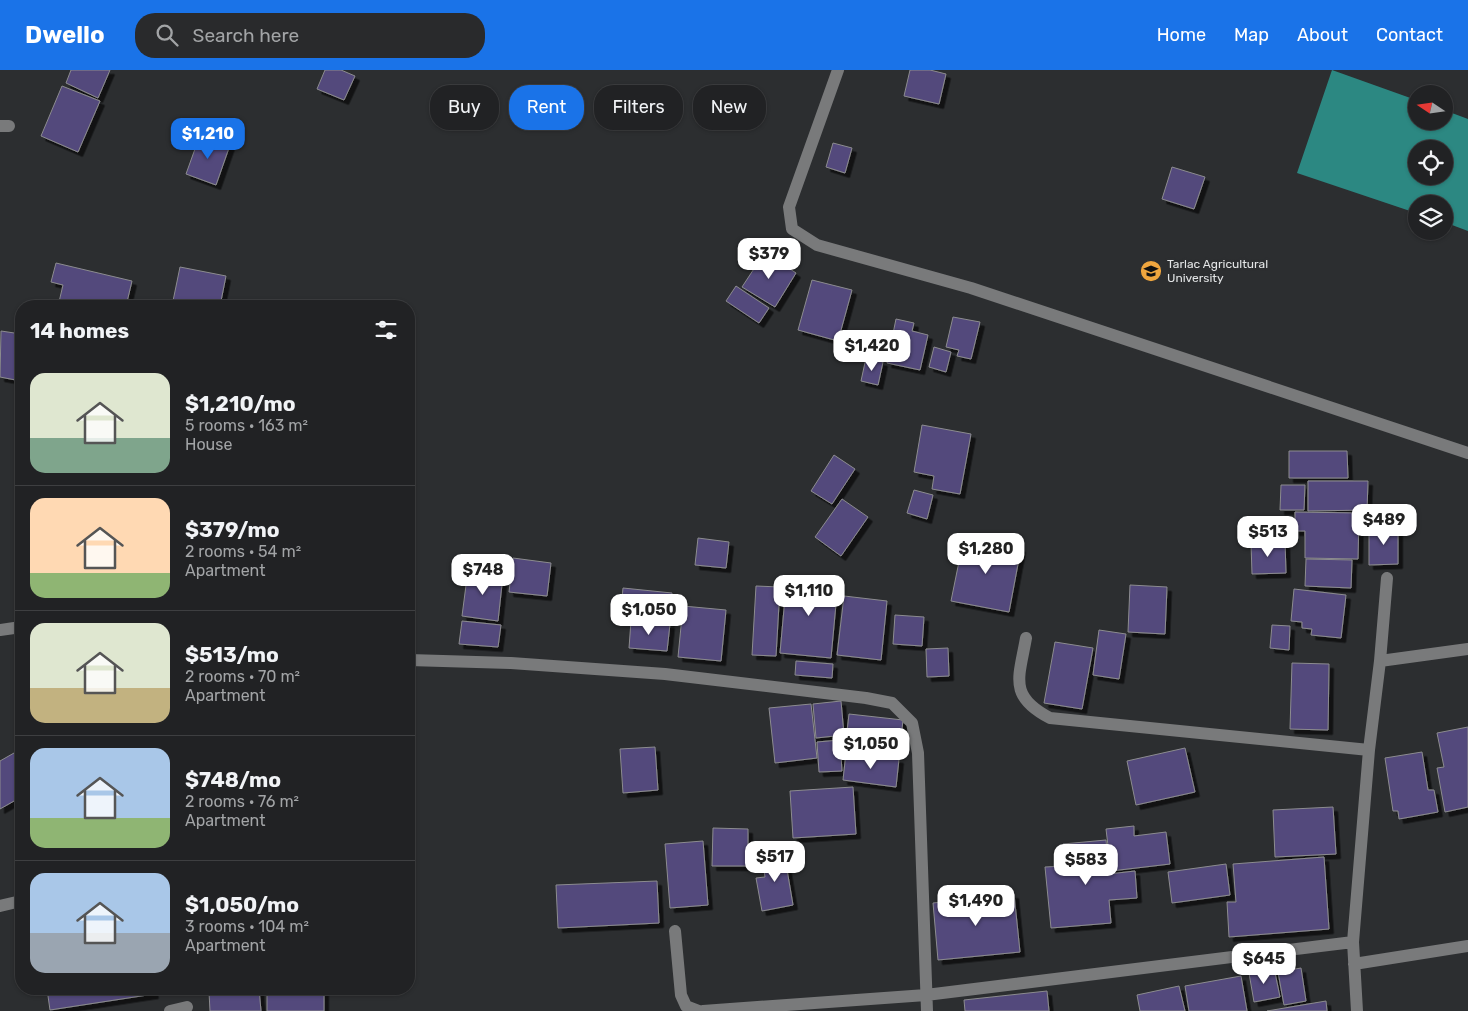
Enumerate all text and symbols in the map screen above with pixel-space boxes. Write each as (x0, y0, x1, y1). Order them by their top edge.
search box (135, 13, 485, 58)
text: Dwello (25, 21, 105, 49)
icon: search (153, 21, 181, 49)
text: Search here (193, 24, 299, 47)
text: Home (1157, 24, 1206, 46)
text: Map (1234, 24, 1269, 46)
text: About (1297, 24, 1348, 46)
text: Contact (1376, 24, 1443, 46)
chip: Buy (430, 85, 499, 130)
chip: Rent (509, 85, 584, 130)
chip: Filters (594, 85, 683, 130)
chip: New (693, 85, 766, 130)
north arrow (1408, 85, 1452, 130)
map controls (1408, 85, 1453, 240)
pin: $1,210 (167, 118, 249, 160)
text: $1,210 (182, 124, 234, 143)
button: locate (1408, 140, 1453, 185)
button: layers (1408, 195, 1453, 240)
pin: $379 (739, 238, 799, 280)
text: $379 (749, 244, 789, 263)
place label: Tarlac Agricultural University (1167, 257, 1268, 285)
school or university icon: Tarlac Agricultural University (1139, 259, 1163, 283)
icon: filters (372, 316, 400, 344)
text: 14 homes (30, 318, 129, 343)
pin: $1,420 (831, 330, 913, 372)
text: $1,420 (844, 336, 900, 355)
text: $1,210/mo (185, 391, 296, 416)
icon: home (70, 393, 130, 453)
text: 5 rooms · 163 m² (185, 416, 308, 435)
text: House (185, 435, 232, 454)
pin: $489 (1354, 504, 1414, 546)
text: $489 (1363, 510, 1405, 529)
pin: $513 (1238, 516, 1298, 558)
text: $379/mo (185, 517, 280, 542)
icon: home (70, 518, 130, 578)
text: $513 (1248, 522, 1288, 541)
pin: $1,280 (945, 532, 1027, 575)
text: $1,280 (958, 539, 1014, 558)
text: 2 rooms · 54 m² (185, 542, 301, 561)
pin: $748 (453, 554, 513, 596)
text: $748 (462, 560, 504, 579)
text: Apartment (185, 561, 265, 580)
pin: $1,110 (768, 574, 850, 617)
text: $1,110 (785, 581, 833, 600)
pin: $1,050 (608, 594, 690, 636)
text: $1,050 (621, 600, 677, 619)
text: $513/mo (185, 642, 279, 667)
icon: home (70, 643, 130, 703)
text: 2 rooms · 70 m² (185, 667, 300, 686)
text: Apartment (185, 686, 265, 705)
pin: $1,050 (830, 728, 912, 770)
text: $1,050 (843, 734, 899, 753)
text: $748/mo (185, 767, 281, 792)
icon: home (70, 768, 130, 828)
text: 2 rooms · 76 m² (185, 792, 299, 811)
text: Apartment (185, 811, 265, 830)
pin: $517 (745, 840, 805, 883)
pin: $583 (1056, 844, 1116, 886)
text: $517 (756, 847, 794, 866)
text: $583 (1065, 850, 1107, 869)
pin: $1,490 (935, 884, 1017, 927)
text: $1,490 (949, 891, 1003, 910)
text: $1,050/mo (185, 892, 299, 917)
icon: home (70, 893, 130, 953)
text: 3 rooms · 104 m² (185, 917, 309, 936)
text: Apartment (185, 936, 265, 955)
pin: $645 (1234, 942, 1294, 985)
text: $645 (1243, 949, 1285, 968)

